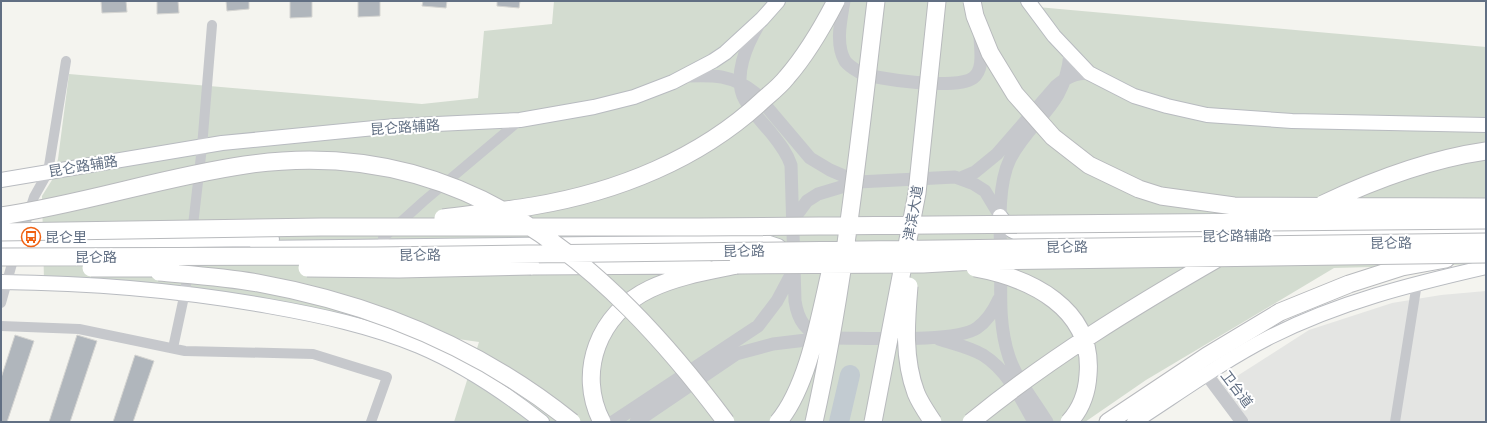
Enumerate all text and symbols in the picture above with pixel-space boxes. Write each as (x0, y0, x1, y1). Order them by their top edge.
street label: 昆仑路辅路 (369, 116, 441, 140)
street label: 昆仑路辅路 (47, 152, 119, 182)
street label: 津滨大道 (899, 184, 929, 242)
bus stop icon: 昆仑里 (20, 226, 42, 248)
street label: 昆仑路辅路 (1202, 226, 1272, 248)
place label: 昆仑里 (45, 228, 87, 248)
street label: 昆仑路 (1370, 234, 1412, 254)
street label: 昆仑路 (1046, 238, 1088, 258)
street label: 昆仑路 (723, 242, 765, 262)
street label: 昆仑路 (399, 246, 441, 266)
street label: 昆仑路 (75, 248, 117, 268)
street label: 卫台道 (1216, 367, 1257, 412)

